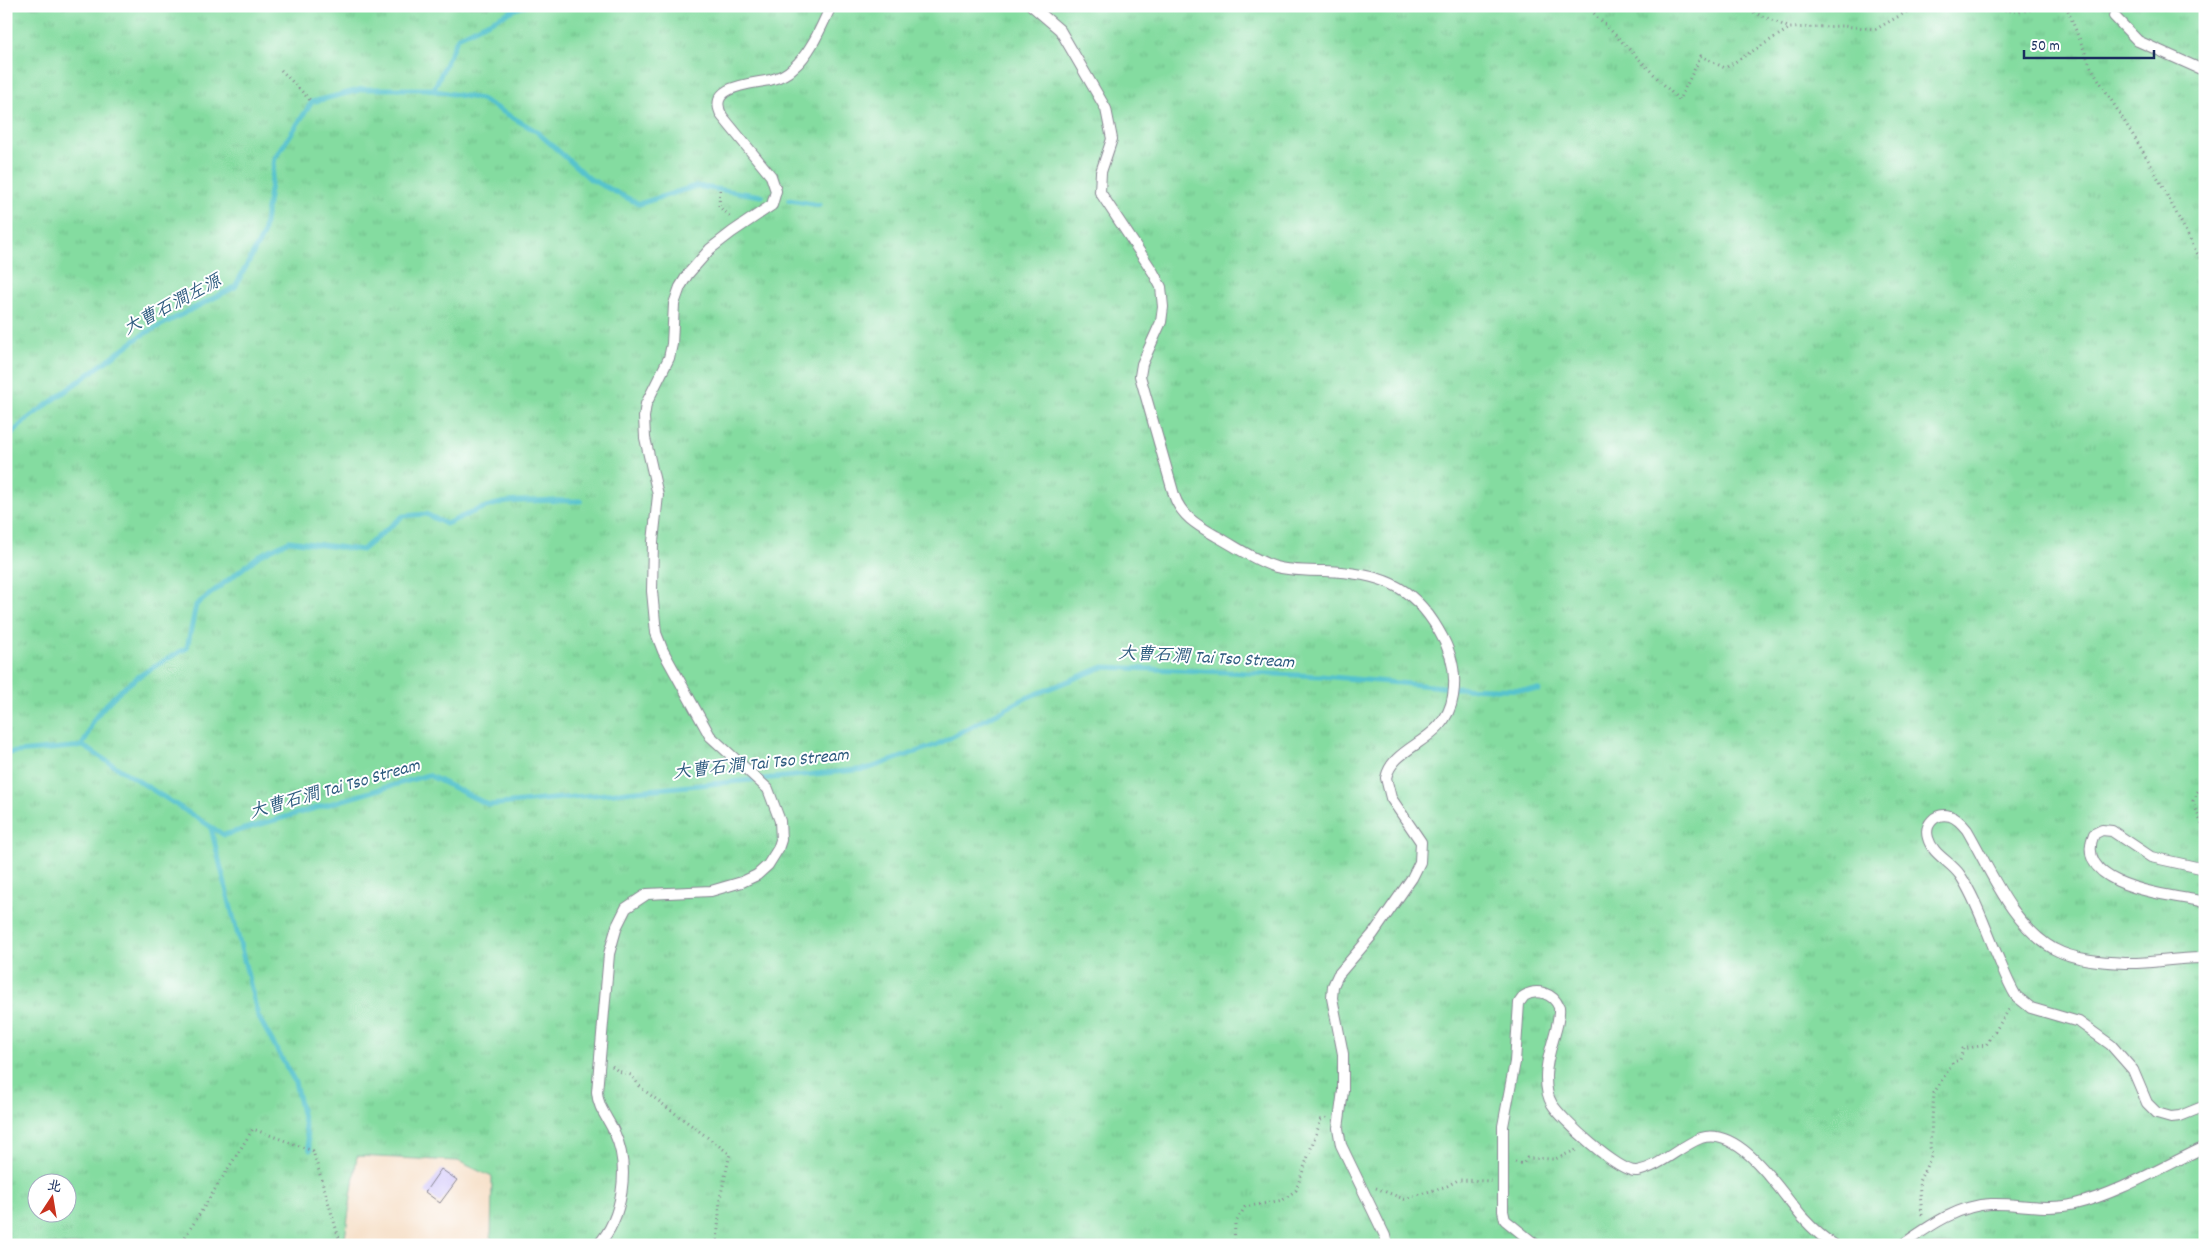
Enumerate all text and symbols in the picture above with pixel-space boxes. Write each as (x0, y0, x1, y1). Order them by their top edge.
scale bar (2024, 28, 2154, 60)
text: 50 m (2031, 36, 2060, 58)
water label: 大曹石澗左源 (119, 269, 228, 342)
water label: 大曹石澗 Tai Tso Stream (1117, 642, 1295, 676)
water label: 大曹石澗 Tai Tso Stream (672, 743, 850, 787)
water label: 大曹石澗 Tai Tso Stream (247, 754, 424, 826)
north arrow (28, 1174, 78, 1224)
text: 北 (45, 1176, 63, 1198)

